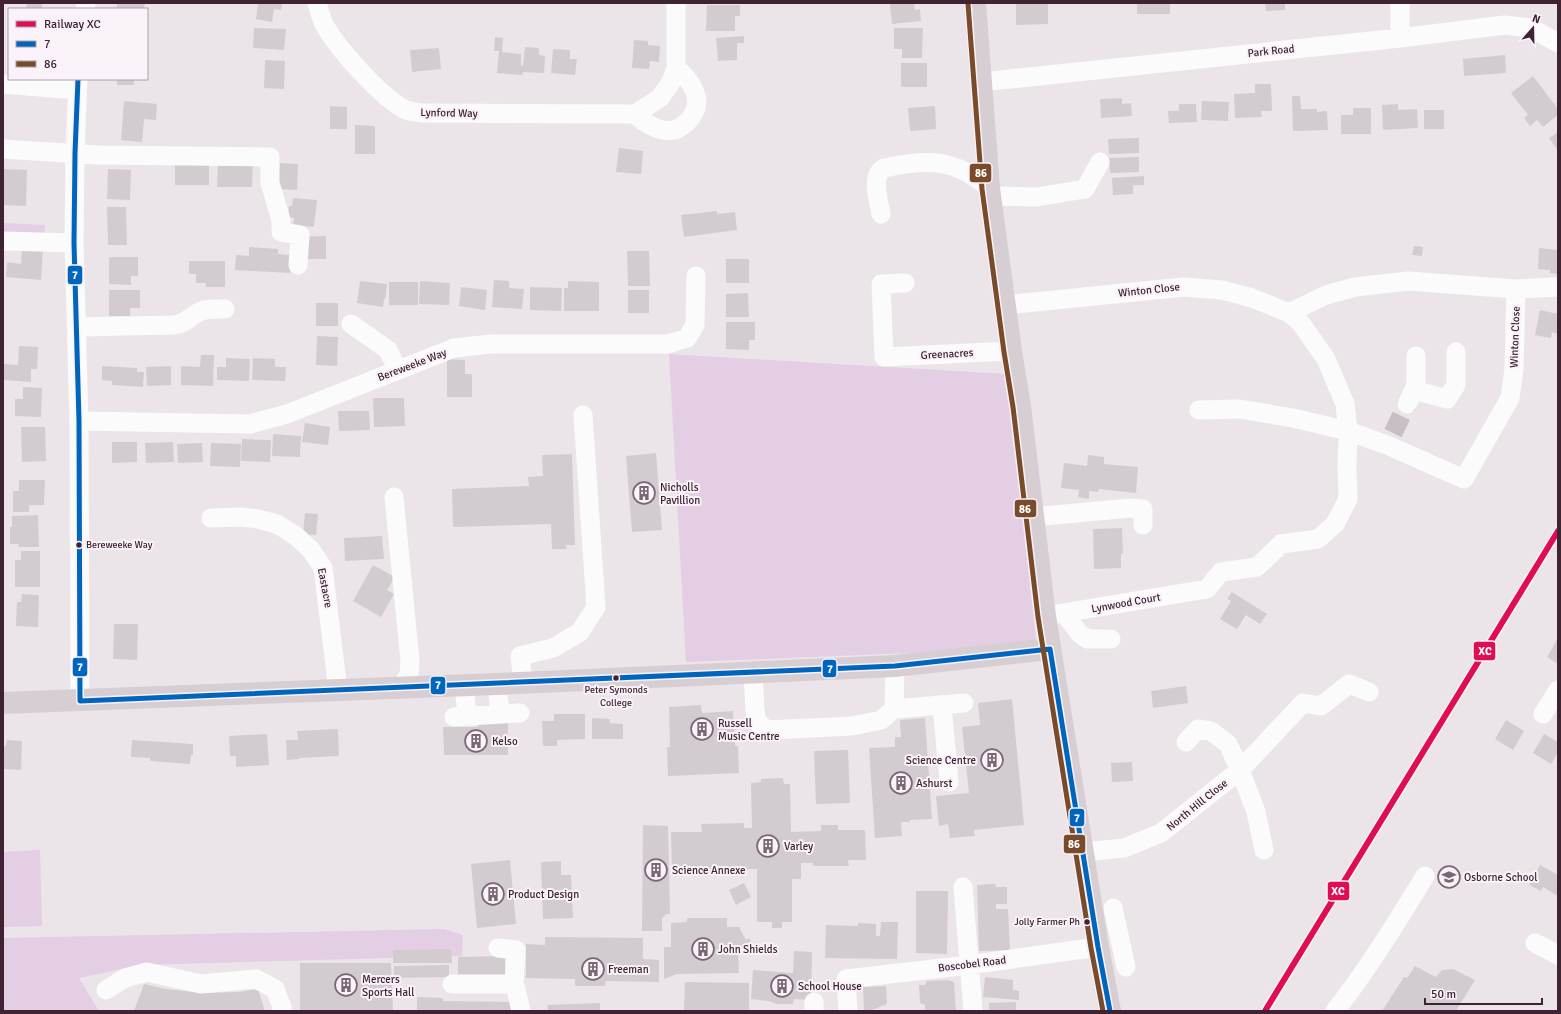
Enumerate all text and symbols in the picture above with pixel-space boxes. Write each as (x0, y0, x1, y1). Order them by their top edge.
legend (8, 8, 148, 80)
north arrow (1513, 8, 1553, 48)
text: N (1530, 12, 1542, 26)
text: Railway XC (44, 17, 101, 32)
text: 7 (44, 37, 50, 52)
street label: Park Road (1247, 42, 1295, 60)
text: 86 (44, 57, 57, 72)
street label: Lynford Way (420, 106, 479, 120)
line badge: 86 (969, 163, 992, 183)
text: 86 (975, 167, 987, 180)
line badge: 7 (67, 265, 83, 285)
text: 7 (72, 269, 78, 282)
street label: Winton Close (1117, 280, 1181, 300)
street label: Winton Close (1507, 306, 1523, 368)
street label: Bereweeke Way (376, 346, 449, 384)
street label: Greenacres (920, 346, 974, 362)
building icon: Nicholls Pavillion (631, 480, 657, 506)
place label: Nicholls Pavillion (660, 481, 700, 507)
line badge: 86 (1014, 499, 1037, 518)
text: 86 (1019, 503, 1031, 516)
place label: Bereweeke Way (86, 539, 153, 551)
marker: Bereweeke Way (74, 540, 84, 550)
street label: Eastacre (315, 567, 335, 609)
street label: Lynwood Court (1090, 590, 1162, 615)
line badge: XC (1473, 641, 1496, 661)
text: XC (1478, 645, 1492, 658)
line badge: 7 (72, 657, 88, 677)
line badge: 7 (822, 659, 837, 678)
text: 7 (77, 661, 83, 674)
text: 7 (827, 663, 833, 676)
marker: Peter Symonds College (611, 673, 621, 683)
line badge: 7 (430, 676, 446, 695)
text: 7 (435, 679, 441, 692)
place label: Peter Symonds College (584, 684, 648, 709)
building icon: Russell Music Centre (689, 716, 715, 742)
place label: Russell Music Centre (718, 717, 780, 743)
building icon: Kelso (463, 728, 489, 754)
place label: Kelso (492, 735, 518, 748)
building icon: Science Centre (979, 747, 1005, 773)
place label: Science Centre (906, 754, 976, 767)
building icon: Ashurst (888, 770, 914, 796)
street label: North Hill Close (1164, 776, 1230, 834)
place label: Ashurst (916, 777, 952, 790)
line badge: 7 (1069, 808, 1085, 827)
text: 7 (1074, 812, 1080, 825)
building icon: Varley (755, 833, 781, 859)
line badge: 86 (1063, 834, 1086, 854)
text: 86 (1068, 838, 1080, 851)
place label: Varley (784, 840, 814, 853)
building icon: Science Annexe (643, 857, 669, 883)
place label: Science Annexe (672, 864, 746, 877)
school or university icon: Osborne School (1436, 864, 1462, 890)
place label: Osborne School (1464, 871, 1538, 884)
building icon: Product Design (480, 881, 506, 907)
line badge: XC (1327, 881, 1350, 901)
text: XC (1331, 885, 1345, 898)
place label: Product Design (508, 888, 579, 901)
place label: Jolly Farmer Ph (1014, 916, 1080, 928)
marker: Jolly Farmer Ph (1082, 917, 1092, 927)
building icon: John Shields (690, 936, 716, 962)
place label: John Shields (718, 943, 778, 956)
street label: Boscobel Road (937, 953, 1007, 975)
building icon: Freeman (580, 956, 606, 982)
place label: Freeman (608, 963, 649, 976)
building icon: Mercers Sports Hall (333, 972, 359, 998)
place label: Mercers Sports Hall (362, 973, 414, 999)
building icon: School House (769, 973, 795, 999)
place label: School House (798, 980, 862, 993)
scale bar (1425, 980, 1542, 1006)
text: 50 m (1431, 987, 1456, 1002)

